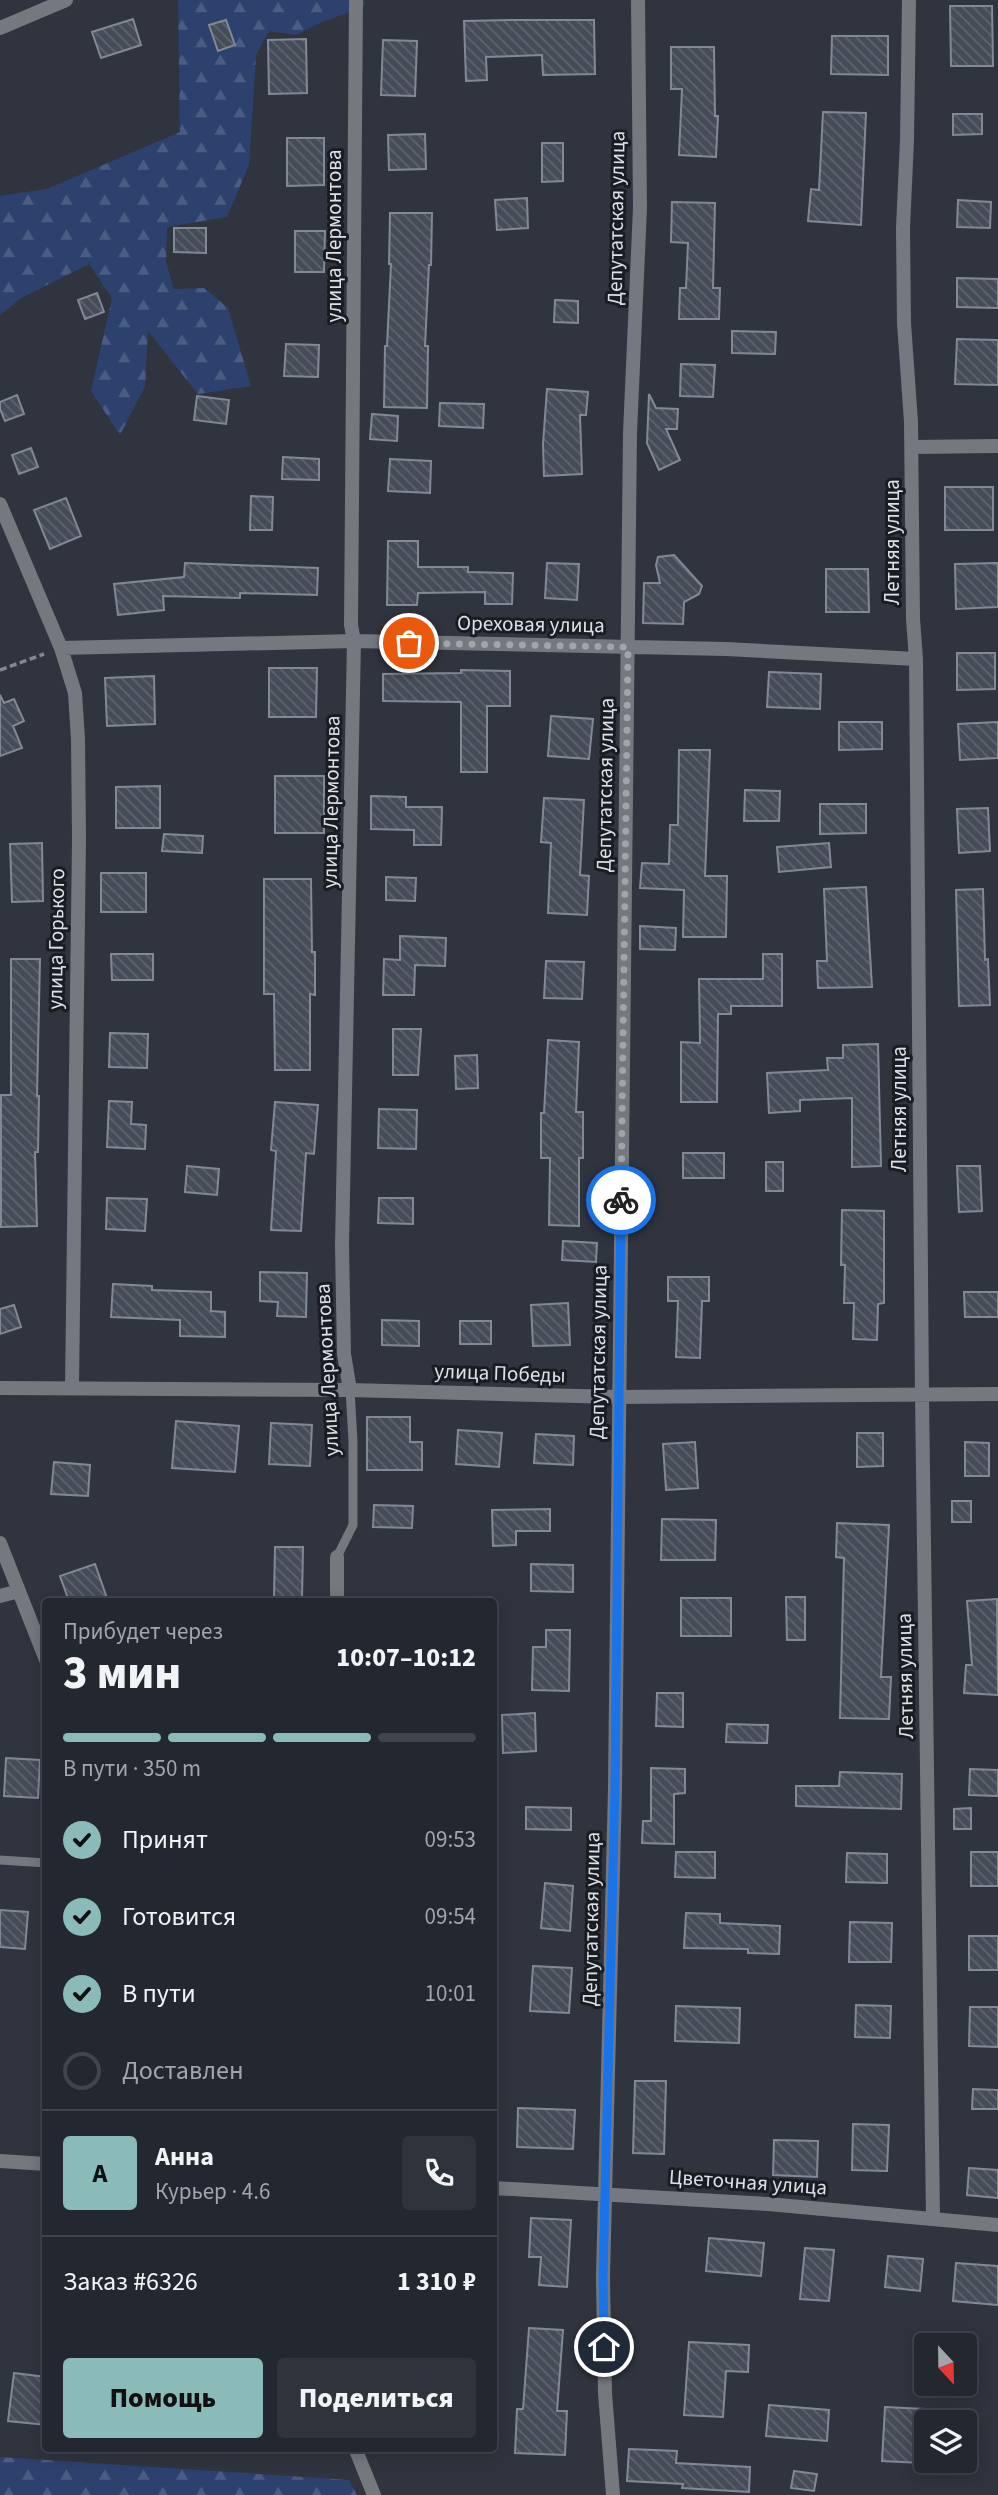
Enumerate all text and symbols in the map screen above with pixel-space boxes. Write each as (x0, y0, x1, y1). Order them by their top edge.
street label: Депутатская улица (599, 130, 633, 306)
street label: улица Лермонтова (319, 149, 349, 323)
street label: Летняя улица (877, 479, 907, 605)
street label: Ореховая улица (457, 608, 605, 640)
pin (379, 613, 439, 673)
icon: bag (390, 624, 428, 662)
street label: Депутатская улица (588, 697, 622, 873)
street label: улица Лермонтова (314, 715, 348, 889)
street label: улица Горького (40, 868, 72, 1010)
street label: Летняя улица (884, 1046, 914, 1172)
courier (586, 1165, 656, 1235)
icon: bike (602, 1181, 640, 1219)
street label: Депутатская улица (581, 1264, 615, 1440)
street label: улица Лермонтова (307, 1283, 347, 1457)
street label: улица Победы (434, 1356, 566, 1390)
street label: Летняя улица (889, 1613, 921, 1739)
text: Прибудет через (63, 1615, 223, 1648)
text: 10:07–10:12 (336, 1639, 476, 1676)
text: 3 мин (63, 1641, 181, 1706)
text: В пути · 350 m (63, 1752, 201, 1785)
icon: check (63, 1821, 101, 1859)
text: Принят (122, 1821, 208, 1858)
text: 09:53 (425, 1823, 476, 1856)
street label: Депутатская улица (574, 1831, 608, 2007)
icon: check (63, 1898, 101, 1936)
text: Готовится (122, 1898, 236, 1935)
text: 09:54 (425, 1900, 476, 1933)
icon: check (63, 1975, 101, 2013)
text: В пути (122, 1975, 196, 2012)
text: 10:01 (425, 1977, 476, 2010)
text: Доставлен (122, 2052, 244, 2089)
button: phone (402, 2136, 476, 2210)
text: Анна (155, 2138, 214, 2175)
text: А (93, 2155, 107, 2192)
street label: Цветочная улица (668, 2162, 828, 2202)
text: Курьер · 4.6 (155, 2175, 270, 2208)
text: Заказ #6326 (63, 2263, 198, 2300)
text: 1 310 ₽ (397, 2263, 476, 2300)
pin (574, 2317, 634, 2377)
icon: home (585, 2328, 623, 2366)
north arrow (914, 2333, 976, 2396)
map controls (914, 2333, 977, 2473)
button: Помощь (63, 2358, 263, 2438)
button: Поделиться (277, 2358, 476, 2438)
button: layers (914, 2410, 977, 2473)

